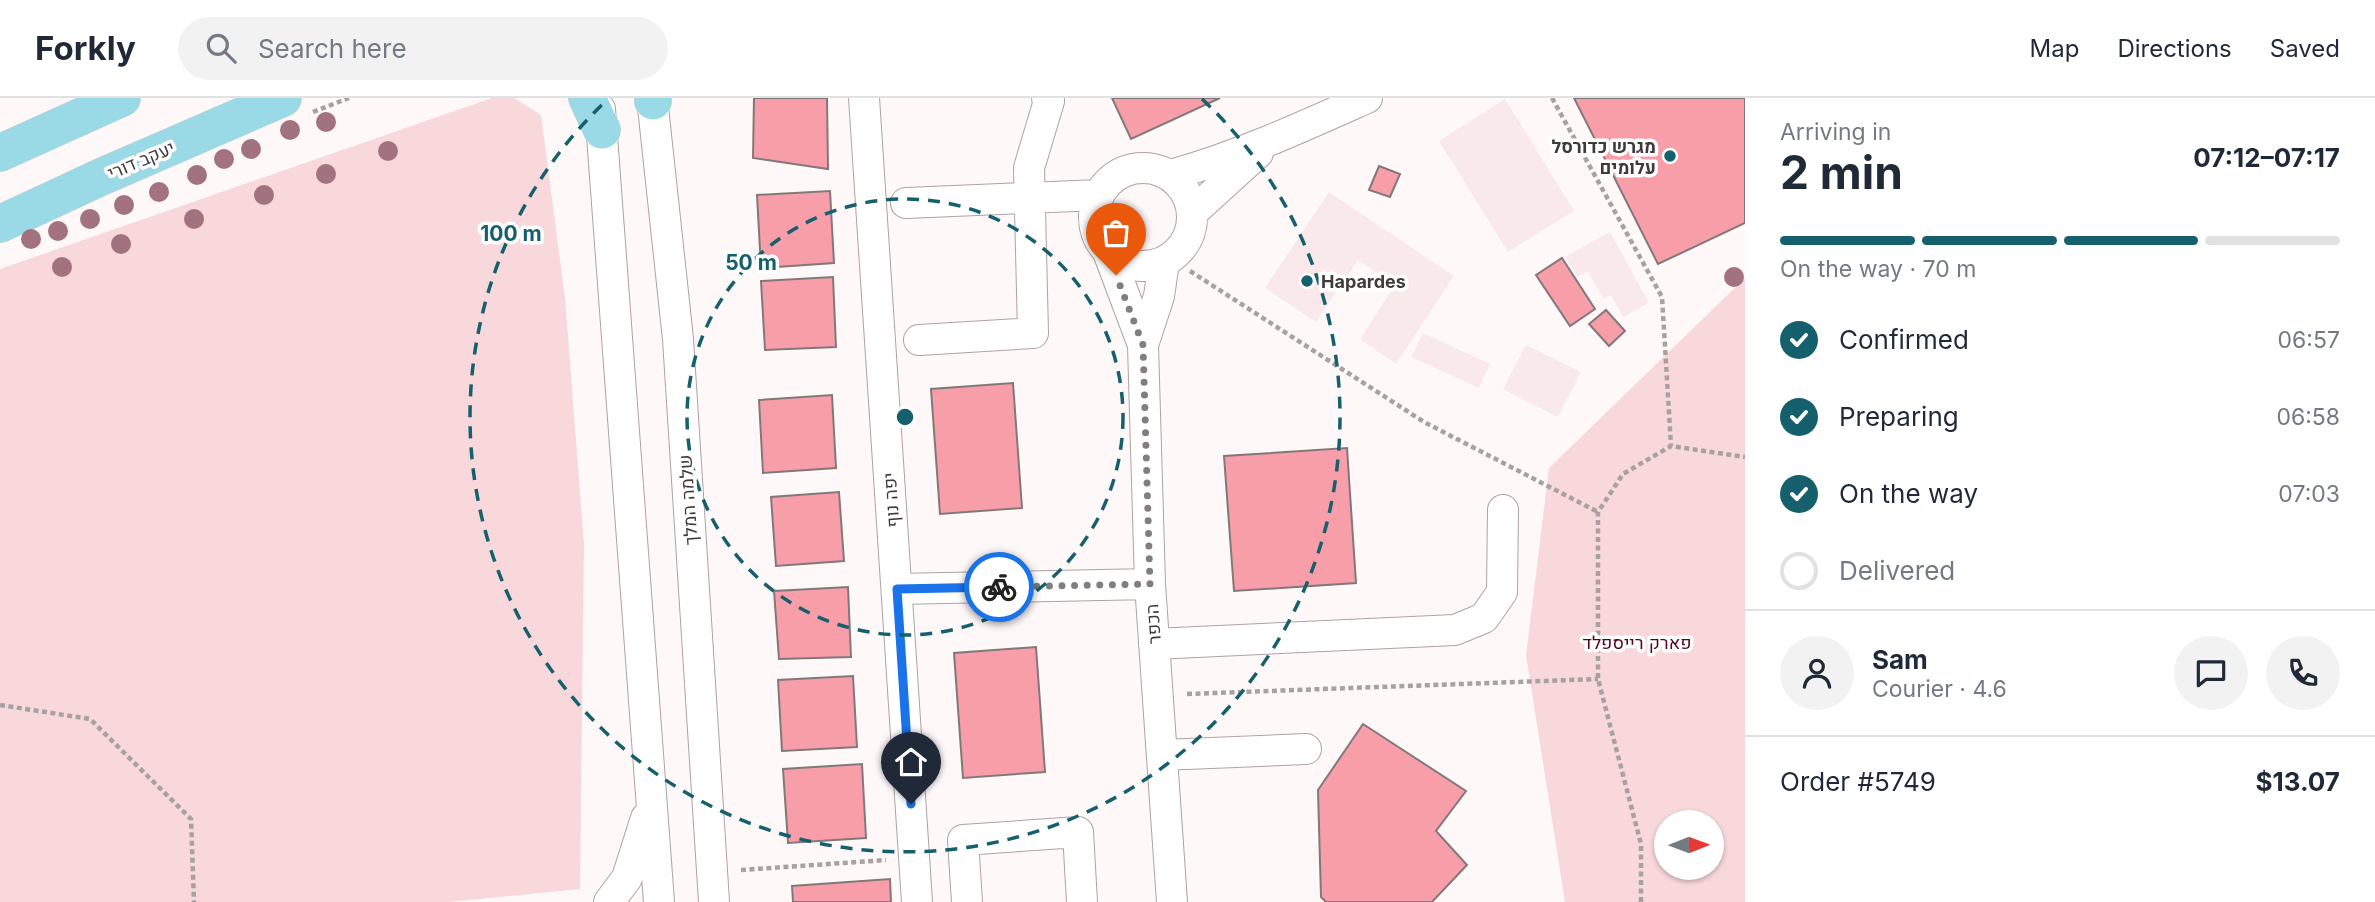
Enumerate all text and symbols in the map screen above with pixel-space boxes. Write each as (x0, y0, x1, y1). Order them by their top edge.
search box (178, 17, 668, 80)
text: Forkly (35, 28, 136, 68)
icon: search (202, 29, 240, 67)
text: Search here (258, 33, 407, 64)
text: Map (2030, 34, 2079, 63)
text: Directions (2117, 34, 2232, 63)
text: Saved (2270, 34, 2340, 63)
text: Arriving in (1780, 118, 1891, 146)
place label: מגרש כדורסל עלומים (1551, 136, 1656, 178)
street label: יעקב דורי (104, 137, 178, 183)
text: 07:12–07:17 (2193, 142, 2340, 173)
text: 2 min (1780, 144, 1903, 200)
marker: מגרש כדורסל עלומים (1662, 148, 1678, 164)
pin (1086, 203, 1146, 275)
icon: bag (1097, 214, 1135, 252)
text: 100 m (480, 221, 542, 246)
text: 50 m (725, 250, 777, 275)
text: On the way · 70 m (1780, 255, 1976, 283)
place label: Hapardes (1321, 271, 1406, 292)
marker: Hapardes (1299, 273, 1315, 289)
icon: check (1780, 321, 1818, 359)
text: Confirmed (1839, 324, 1969, 355)
text: 06:57 (2278, 326, 2340, 354)
icon: check (1780, 398, 1818, 436)
text: Preparing (1839, 401, 1959, 432)
text: 06:58 (2276, 403, 2340, 431)
centre of rings (893, 405, 917, 429)
street label: שלמה המלך (674, 454, 702, 546)
street label: יפה נוף (879, 472, 903, 528)
icon: check (1780, 475, 1818, 513)
text: On the way (1839, 478, 1978, 509)
text: 07:03 (2278, 480, 2340, 508)
courier (964, 552, 1034, 622)
text: Delivered (1839, 555, 1955, 586)
icon: bike (980, 568, 1018, 606)
street label: הכפר (1141, 603, 1165, 645)
park label: פארק רייספלד (1583, 632, 1692, 653)
button: person (1780, 636, 1854, 710)
button: chat (2174, 636, 2248, 710)
button: phone (2266, 636, 2340, 710)
text: Sam (1872, 644, 1928, 675)
text: Courier · 4.6 (1872, 675, 2007, 703)
pin (881, 732, 941, 804)
icon: home (892, 743, 930, 781)
text: Order #5749 (1780, 766, 1936, 797)
text: $13.07 (2255, 766, 2340, 797)
north arrow (1654, 810, 1724, 880)
map controls (1654, 810, 1724, 880)

